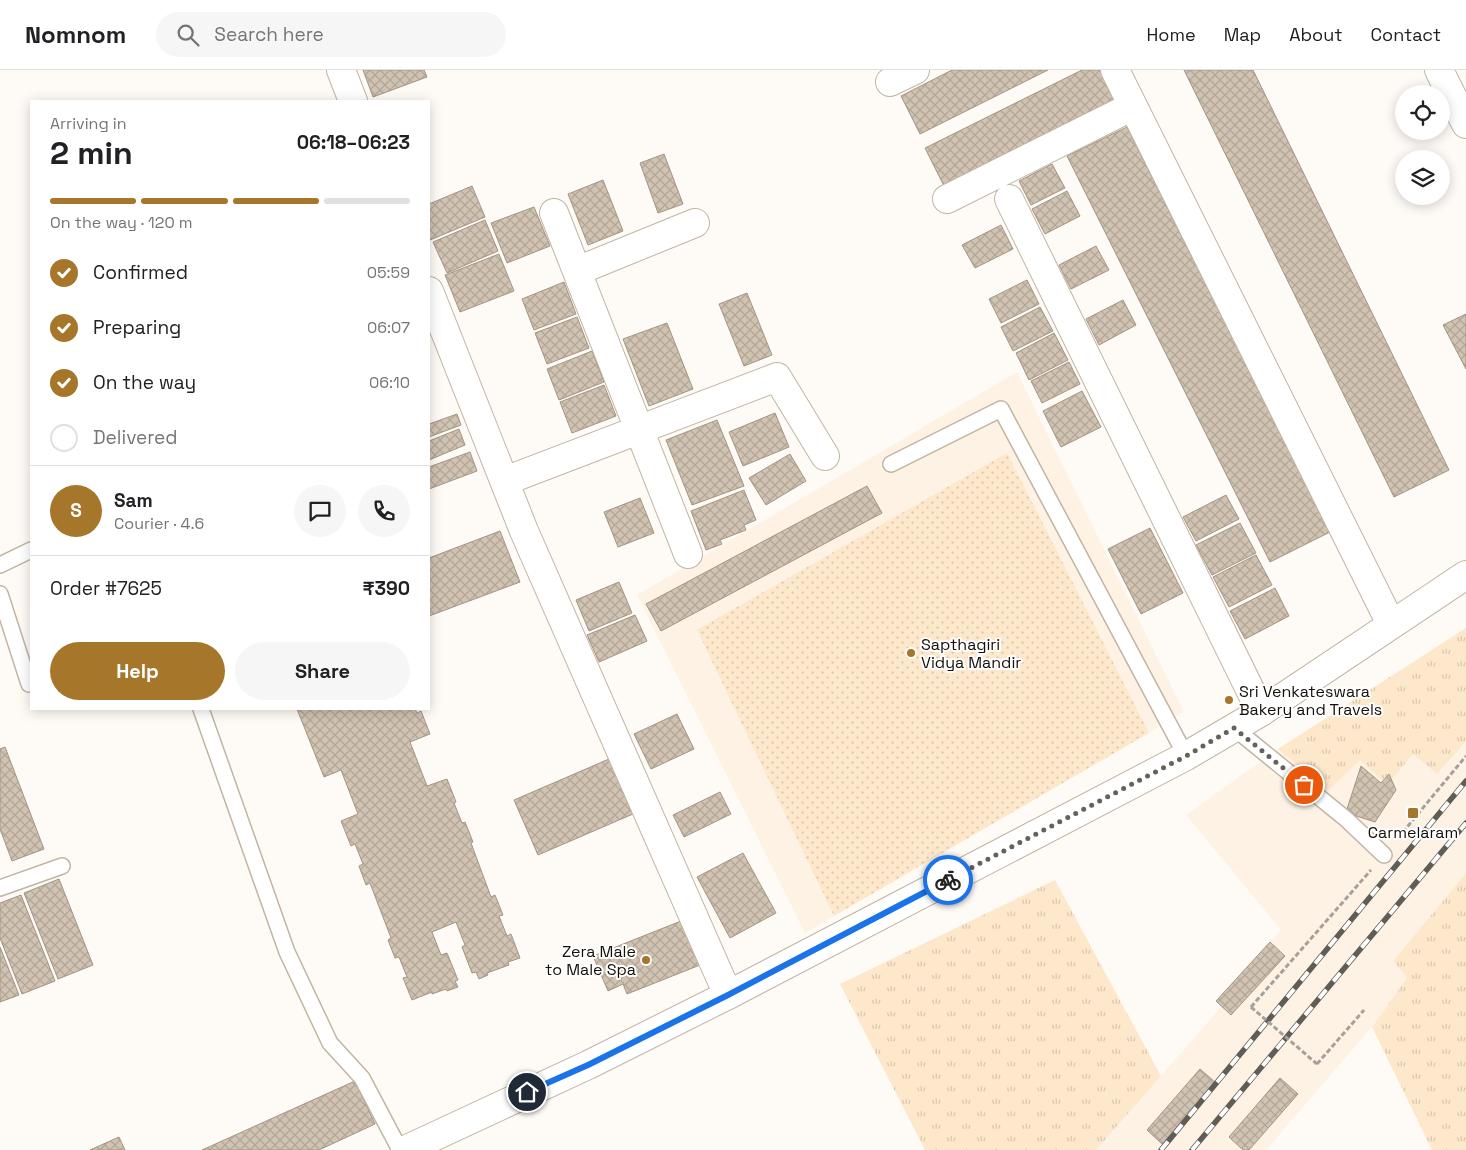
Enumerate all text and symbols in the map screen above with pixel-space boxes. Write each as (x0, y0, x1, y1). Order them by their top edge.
search box (156, 12, 506, 57)
text: Nomnom (25, 19, 126, 50)
icon: search (174, 21, 202, 49)
text: Search here (214, 22, 324, 47)
text: Home (1147, 23, 1196, 46)
text: Map (1224, 23, 1261, 46)
text: About (1289, 23, 1343, 46)
text: Contact (1371, 23, 1441, 46)
map controls (1395, 85, 1450, 205)
button: locate (1395, 85, 1450, 140)
text: Arriving in (50, 113, 127, 134)
text: 06:18–06:23 (297, 130, 410, 155)
text: 2 min (50, 133, 133, 173)
button: layers (1395, 150, 1450, 205)
text: On the way · 120 m (50, 212, 193, 233)
icon: check (50, 259, 78, 287)
text: Confirmed (93, 260, 188, 285)
text: 05:59 (367, 262, 410, 283)
icon: check (50, 314, 78, 342)
text: Preparing (93, 315, 181, 340)
text: 06:07 (367, 317, 410, 338)
icon: check (50, 369, 78, 397)
text: On the way (93, 370, 196, 395)
text: 06:10 (369, 372, 410, 393)
text: Delivered (93, 425, 178, 450)
button: chat (294, 485, 346, 537)
button: phone (358, 485, 410, 537)
text: Sam (114, 488, 153, 513)
text: S (70, 498, 82, 523)
text: Courier · 4.6 (114, 513, 204, 534)
text: Order #7625 (50, 576, 162, 601)
text: ₹390 (363, 576, 410, 601)
place label: Sapthagiri Vidya Mandir (921, 634, 1021, 673)
button: Help (50, 642, 225, 700)
button: Share (235, 642, 410, 700)
marker: Sapthagiri Vidya Mandir (905, 647, 917, 659)
place label: Sri Venkateswara Bakery and Travels (1239, 681, 1382, 720)
marker: Sri Venkateswara Bakery and Travels (1223, 694, 1235, 706)
pin (1283, 764, 1325, 806)
icon: bag (1290, 771, 1318, 799)
marker: Carmelaram (1406, 806, 1420, 820)
place label: Carmelaram (1368, 822, 1458, 843)
courier (923, 855, 973, 905)
icon: bike (934, 866, 962, 894)
place label: Zera Male to Male Spa (545, 941, 636, 980)
marker: Zera Male to Male Spa (640, 954, 652, 966)
pin (506, 1071, 548, 1113)
icon: home (513, 1078, 541, 1106)

